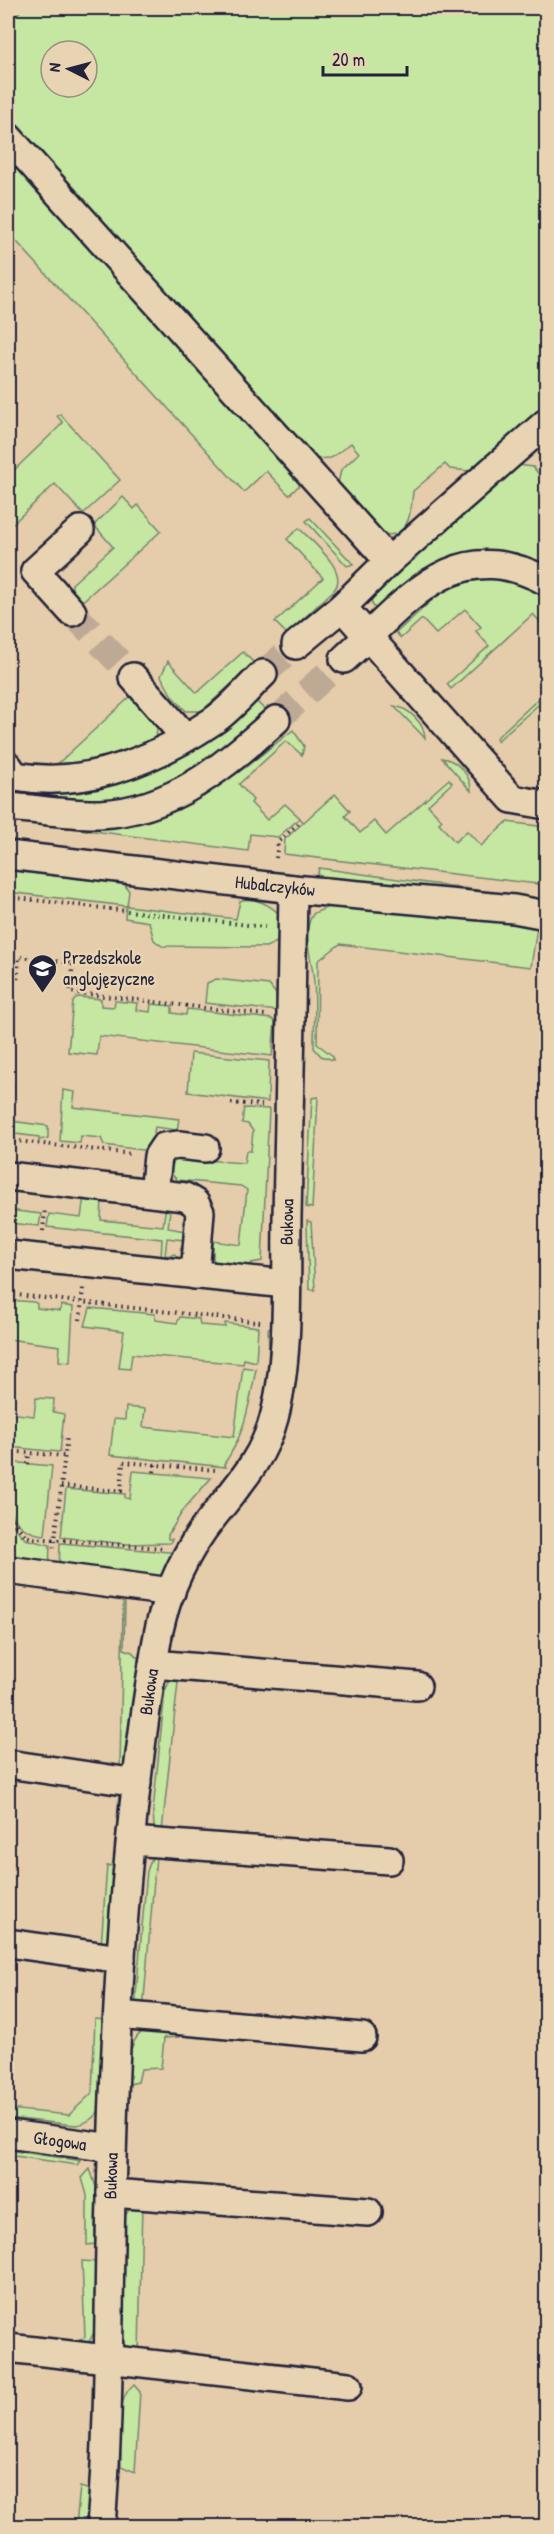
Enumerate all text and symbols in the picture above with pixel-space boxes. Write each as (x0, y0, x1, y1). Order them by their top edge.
north arrow (39, 39, 99, 99)
scale bar (323, 39, 407, 77)
text: 20 m (332, 47, 365, 72)
text: N (43, 62, 66, 73)
street label: Hubalczyków (234, 869, 316, 902)
place label: Przedszkole anglojęzyczne (63, 945, 155, 991)
school or university icon: Przedszkole anglojęzyczne (26, 952, 58, 994)
street label: Bukowa (274, 1199, 299, 1245)
street label: Bukowa (133, 1667, 164, 1717)
street label: Głogowa (32, 2124, 88, 2157)
street label: Bukowa (97, 2152, 124, 2200)

